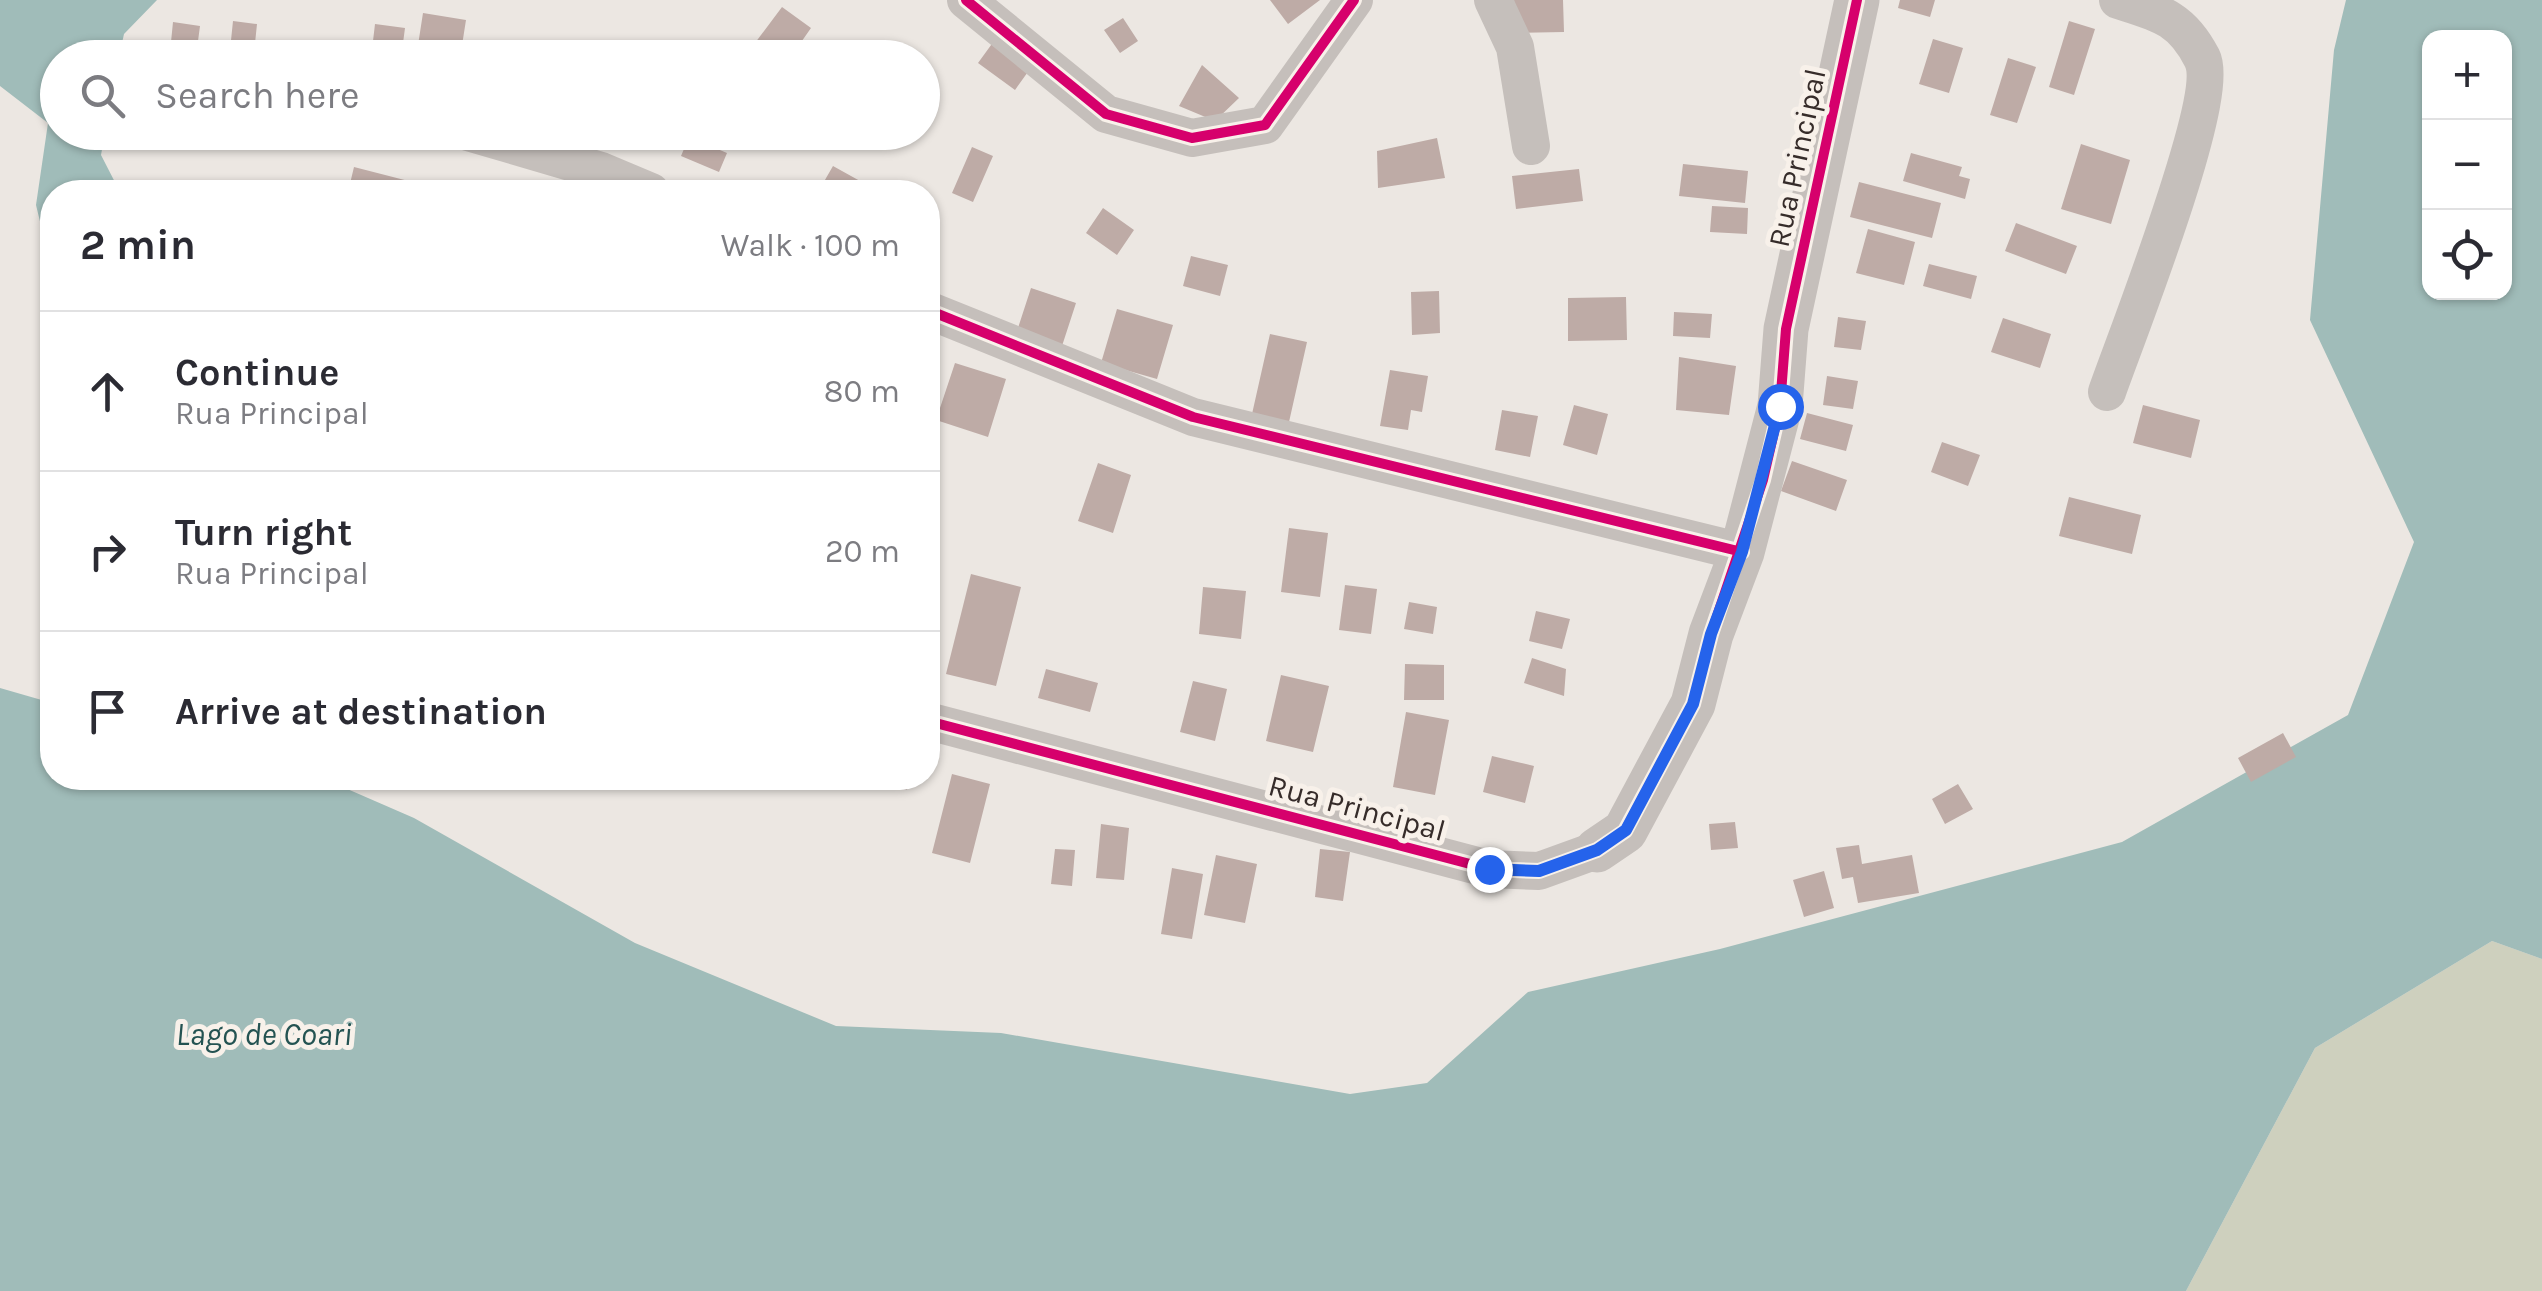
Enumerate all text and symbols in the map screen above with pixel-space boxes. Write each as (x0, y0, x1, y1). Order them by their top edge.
map controls (2422, 30, 2512, 300)
button: + (2422, 30, 2512, 120)
search box (40, 40, 940, 150)
street label: Rua Principal (1761, 65, 1833, 251)
icon: search (75, 68, 130, 123)
text: Search here (155, 73, 359, 118)
button: − (2422, 120, 2512, 210)
button: locate (2422, 210, 2512, 300)
text: 2 min (80, 220, 196, 270)
text: Walk · 100 m (721, 227, 900, 264)
text: Continue (175, 350, 339, 395)
icon: ahead (80, 364, 135, 419)
text: 80 m (824, 373, 900, 410)
route start (1758, 384, 1804, 430)
text: Rua Principal (175, 395, 369, 432)
text: Turn right (175, 510, 352, 555)
icon: right (80, 524, 135, 579)
text: 20 m (825, 533, 900, 570)
text: Rua Principal (175, 555, 369, 592)
icon: arrive (80, 684, 135, 739)
text: Arrive at destination (175, 689, 547, 734)
street label: Rua Principal (1265, 767, 1449, 849)
route end (1467, 847, 1513, 893)
water label: Lago de Coari (176, 1016, 352, 1053)

